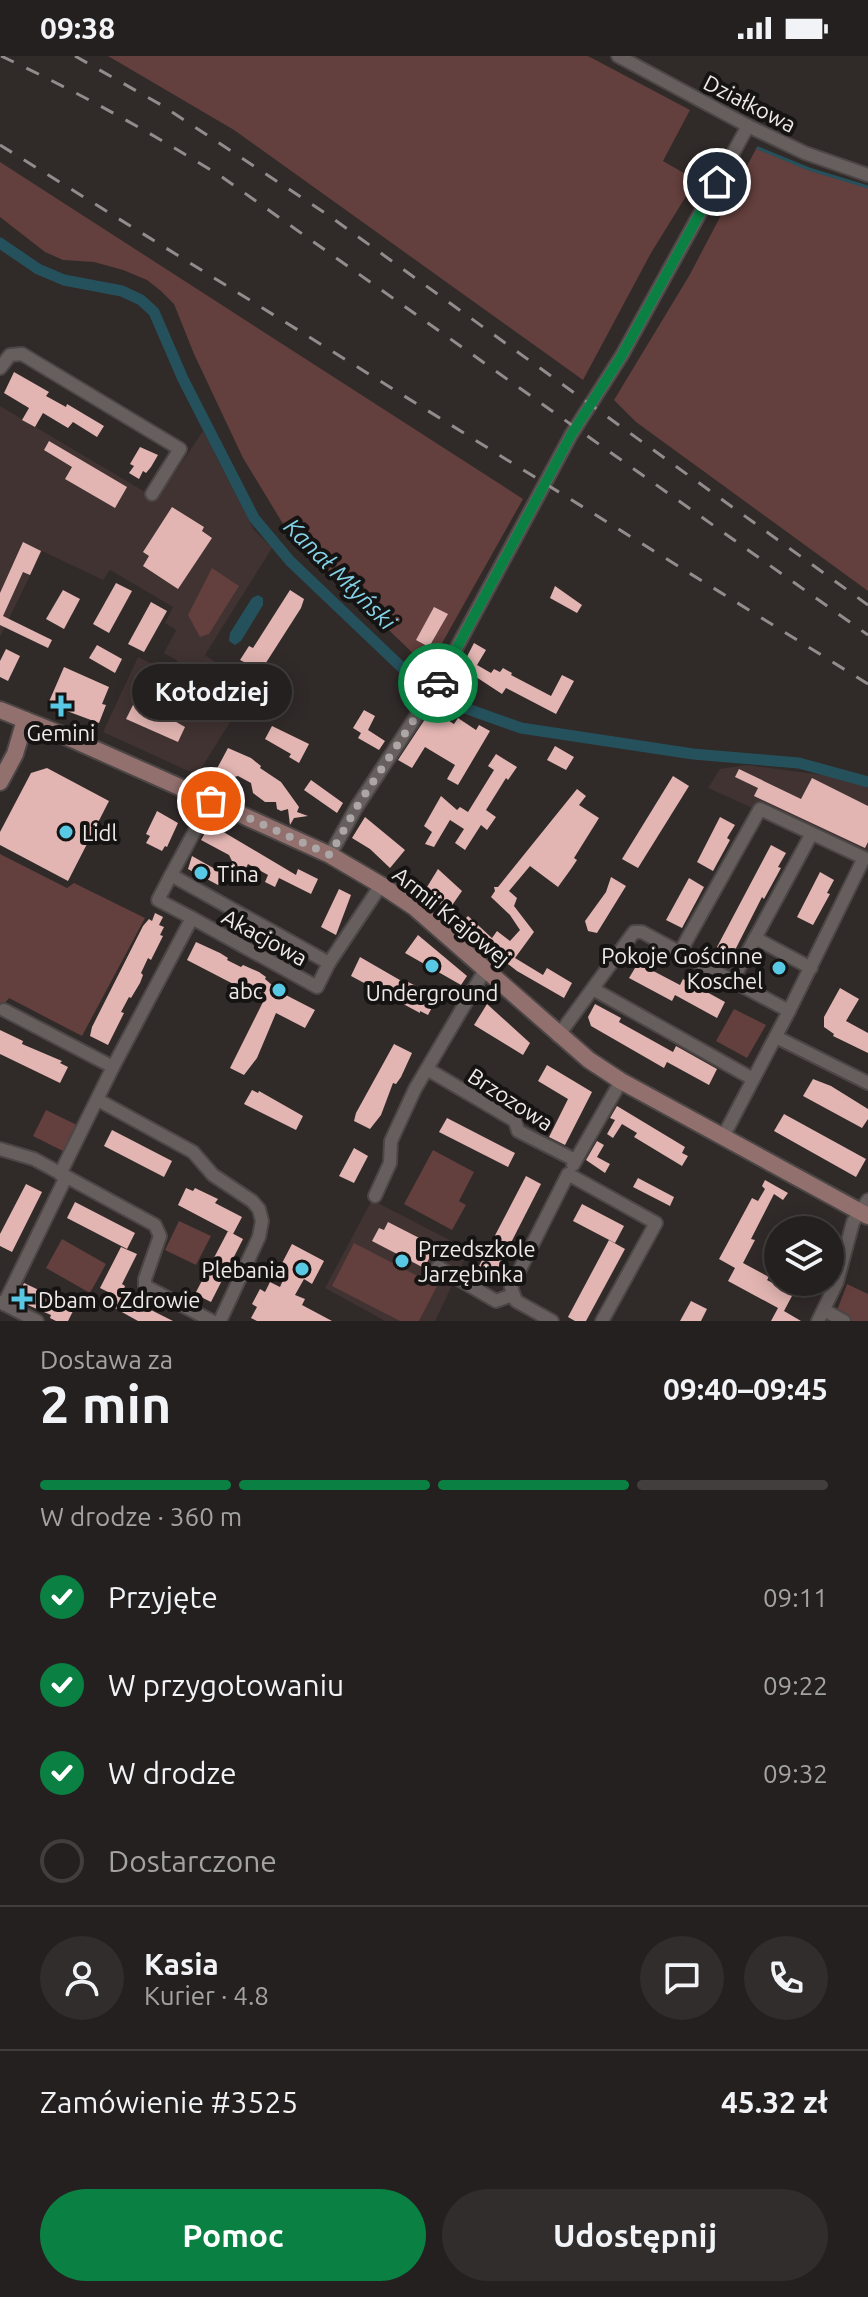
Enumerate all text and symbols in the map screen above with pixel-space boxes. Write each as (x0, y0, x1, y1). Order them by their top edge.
text: 09:38 (40, 11, 115, 45)
street label: Działkowa (700, 69, 800, 137)
pin (683, 148, 751, 216)
icon: home (695, 160, 739, 204)
water label: Kanał Młyński (279, 513, 402, 636)
courier (398, 643, 478, 723)
icon: car (416, 661, 460, 705)
callout: Kołodziej (131, 665, 291, 721)
text: Kołodziej (155, 677, 269, 706)
marker: Gemini (52, 697, 70, 715)
place label: Gemini (27, 720, 95, 745)
pin (177, 767, 245, 835)
icon: bag (189, 779, 233, 823)
place label: Lidl (82, 820, 117, 845)
marker: Lidl (57, 823, 75, 841)
place label: Tina (217, 861, 259, 886)
street label: Armii Krajowej (389, 861, 515, 971)
marker: Tina (192, 864, 210, 882)
street label: Akacjowa (218, 903, 312, 971)
place label: Pokoje Gościnne Koschel (601, 943, 763, 993)
marker: Underground (423, 957, 441, 975)
marker: Pokoje Gościnne Koschel (770, 959, 788, 977)
place label: abc (229, 978, 263, 1003)
place label: Underground (366, 980, 498, 1005)
marker: abc (270, 981, 288, 999)
street label: Brzozowa (464, 1062, 558, 1136)
map controls (764, 1216, 844, 1296)
button: layers (764, 1216, 844, 1296)
place label: Przedszkole Jarzębinka (418, 1236, 536, 1286)
marker: Przedszkole Jarzębinka (393, 1252, 411, 1270)
place label: Plebania (202, 1257, 286, 1282)
marker: Plebania (293, 1260, 311, 1278)
place label: Dbam o Zdrowie (38, 1287, 201, 1312)
marker: Dbam o Zdrowie (13, 1290, 31, 1308)
text: Dostawa za (40, 1345, 173, 1374)
text: 09:40–09:45 (663, 1372, 828, 1406)
text: 2 min (40, 1375, 171, 1433)
text: W drodze · 360 m (40, 1502, 242, 1531)
icon: check (40, 1575, 84, 1619)
text: Przyjęte (108, 1580, 218, 1614)
text: 09:11 (763, 1583, 828, 1612)
icon: check (40, 1663, 84, 1707)
text: W przygotowaniu (108, 1668, 344, 1702)
text: 09:22 (763, 1671, 828, 1700)
icon: check (40, 1751, 84, 1795)
text: W drodze (108, 1756, 237, 1790)
text: 09:32 (763, 1759, 828, 1788)
text: Dostarczone (108, 1844, 277, 1878)
button: person (40, 1936, 124, 2020)
button: chat (640, 1936, 724, 2020)
button: phone (744, 1936, 828, 2020)
text: Kasia (144, 1947, 219, 1981)
text: Kurier · 4.8 (144, 1981, 269, 2010)
text: Zamówienie #3525 (40, 2085, 298, 2119)
text: 45.32 zł (721, 2085, 828, 2119)
button: Pomoc (40, 2189, 426, 2281)
button: Udostępnij (442, 2189, 828, 2281)

